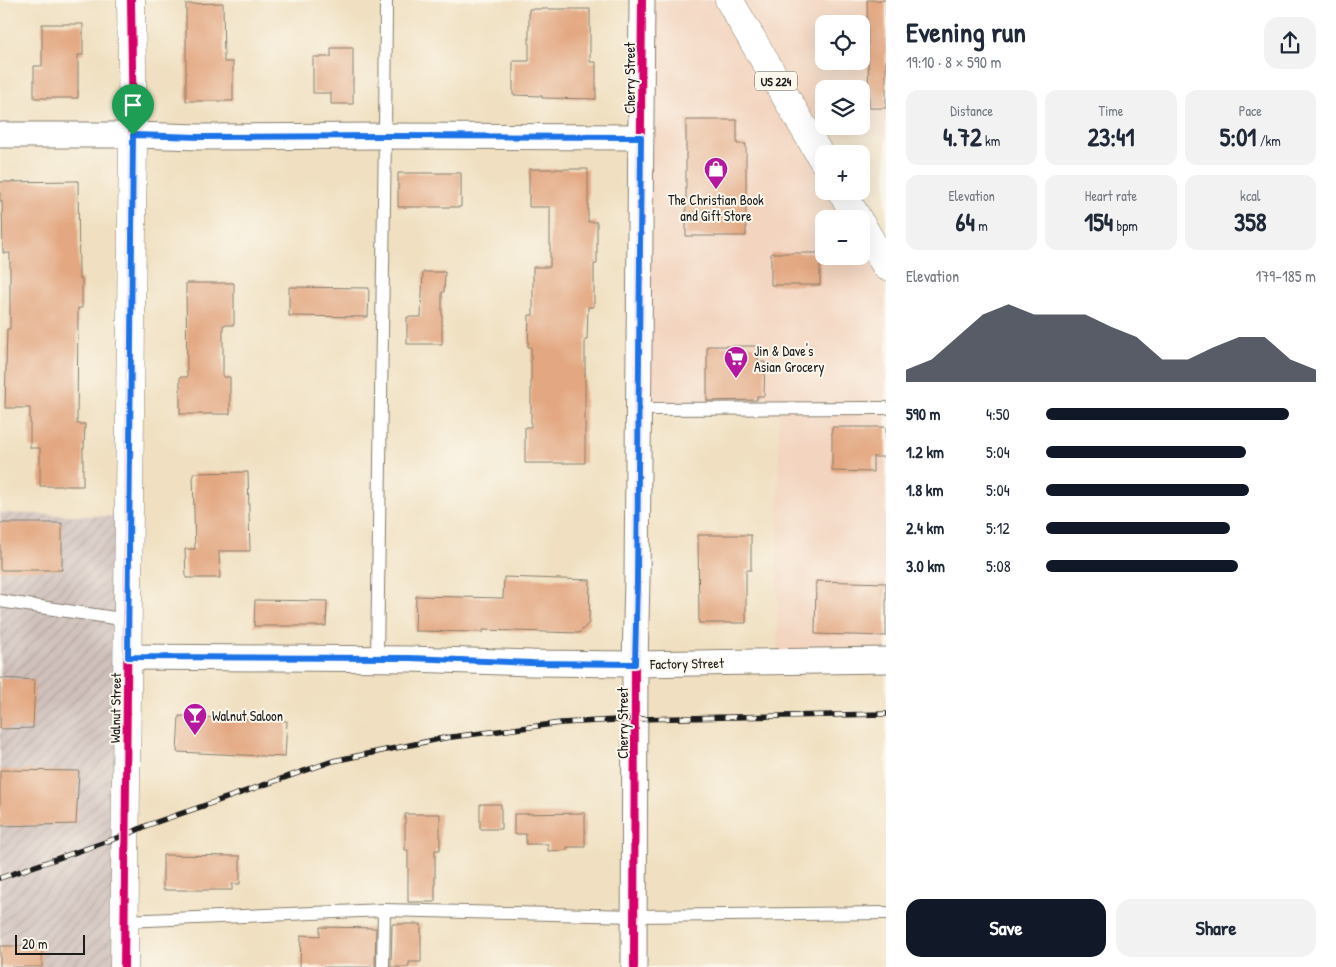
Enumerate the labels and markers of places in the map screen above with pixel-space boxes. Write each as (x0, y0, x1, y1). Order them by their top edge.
pin (112, 84, 154, 135)
shop icon: The Christian Book and Gift Store (703, 156, 729, 190)
place label: The Christian Book and Gift Store (668, 190, 764, 225)
place label: Jin & Dave's Asian Grocery (754, 341, 825, 377)
supermarket icon: Jin & Dave's Asian Grocery (723, 345, 749, 379)
bar icon: Walnut Saloon (182, 702, 208, 736)
place label: Walnut Saloon (212, 706, 283, 725)

